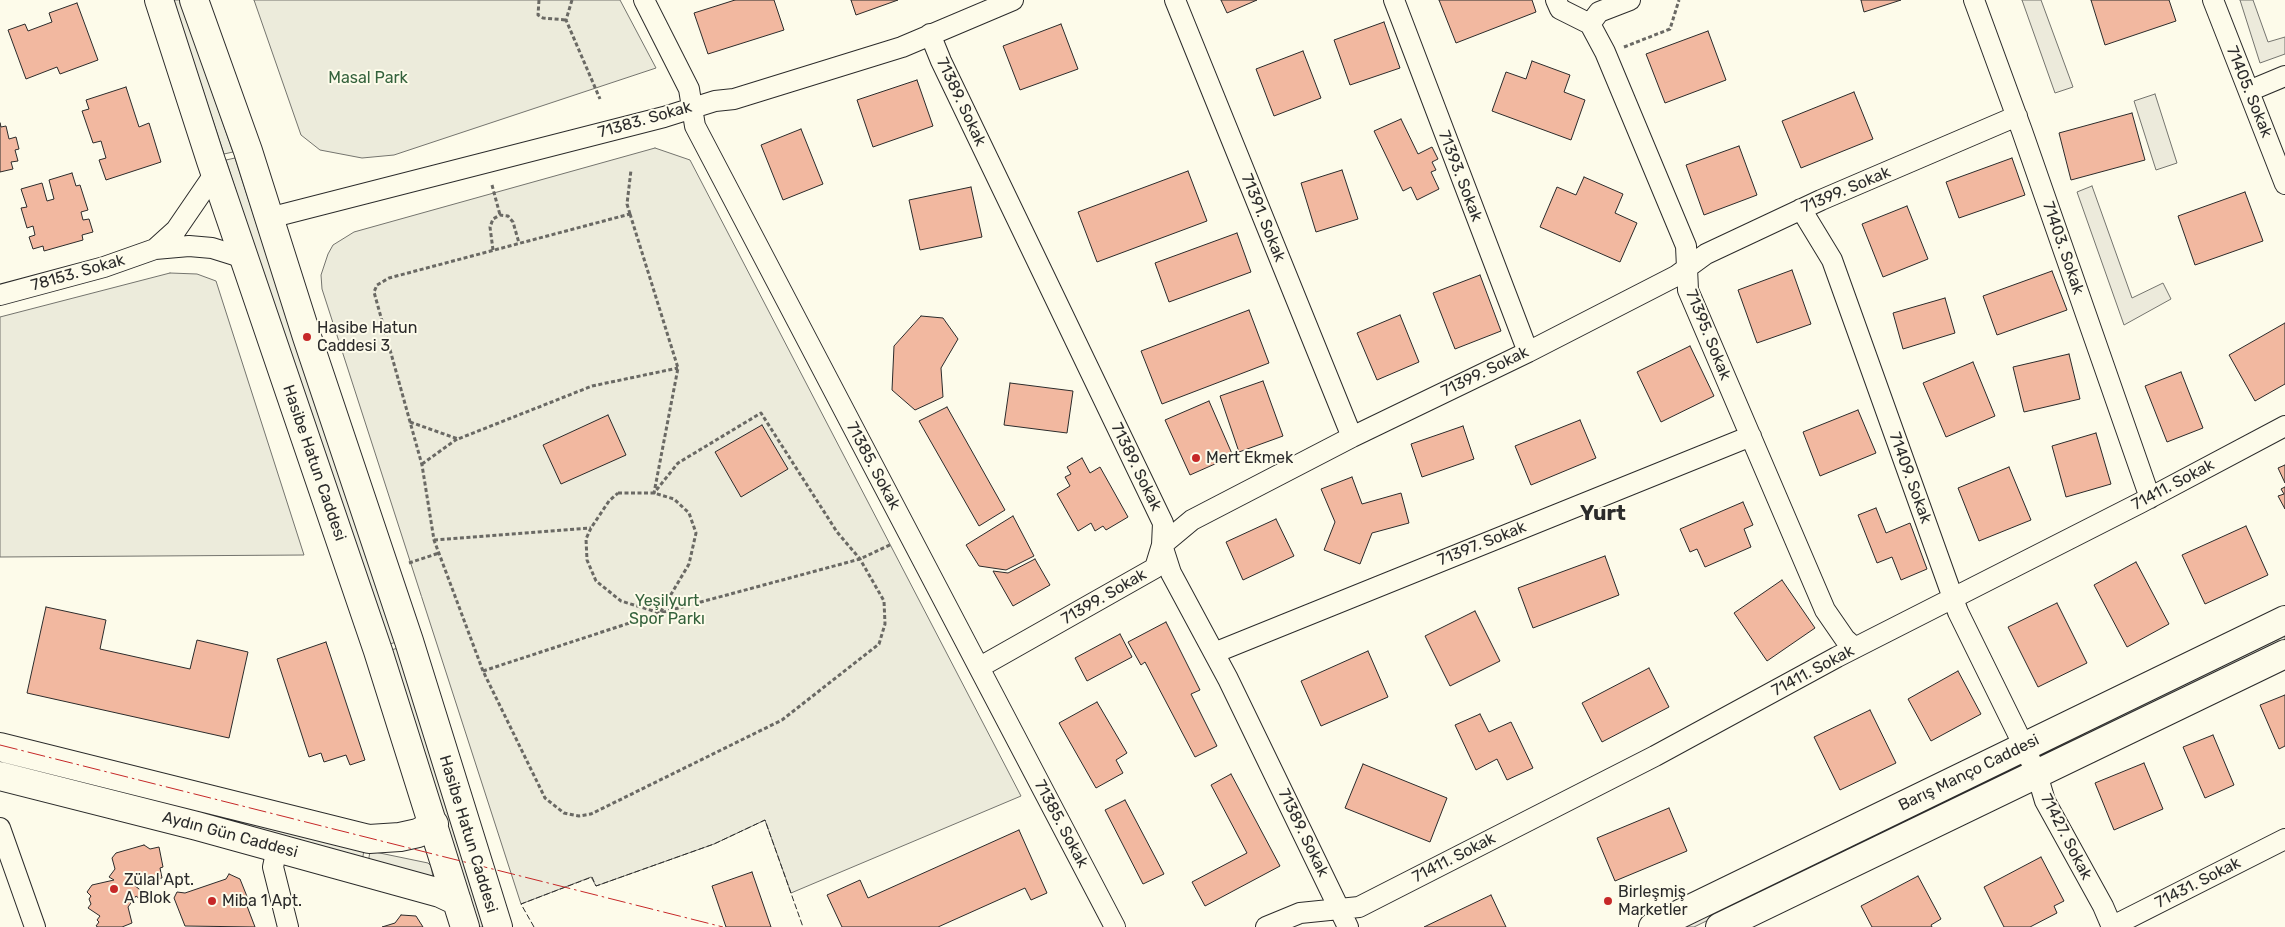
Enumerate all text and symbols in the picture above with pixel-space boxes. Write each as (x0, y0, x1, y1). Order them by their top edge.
street label: 71405. Sokak (2222, 44, 2276, 140)
street label: 71389. Sokak (932, 55, 990, 149)
park label: Masal Park (328, 68, 408, 88)
street label: 71383. Sokak (596, 97, 694, 143)
street label: 71393. Sokak (1434, 128, 1486, 224)
street label: 71399. Sokak (1799, 163, 1893, 217)
street label: 71391. Sokak (1237, 171, 1289, 265)
street label: 71403. Sokak (2038, 199, 2088, 297)
street label: 78153. Sokak (29, 250, 127, 296)
street label: 71395. Sokak (1681, 287, 1735, 383)
place label: Hasibe Hatun Caddesi 3 (317, 318, 417, 356)
marker: Hasibe Hatun Caddesi 3 (301, 331, 313, 343)
street label: 71399. Sokak (1438, 343, 1532, 401)
street label: Hasibe Hatun Caddesi (278, 382, 350, 544)
street label: 71385. Sokak (842, 419, 904, 513)
street label: 71389. Sokak (1106, 420, 1166, 514)
street label: 71409. Sokak (1885, 430, 1935, 526)
place label: Mert Ekmek (1206, 448, 1293, 468)
marker: Mert Ekmek (1190, 452, 1202, 464)
street label: 71411. Sokak (2128, 455, 2218, 515)
district label: Yurt (1580, 501, 1626, 527)
street label: 71397. Sokak (1435, 518, 1529, 570)
street label: 71399. Sokak (1058, 565, 1150, 629)
park label: Yeşilyurt Spor Parkı (629, 591, 705, 629)
street label: 71411. Sokak (1768, 641, 1858, 701)
street label: Barış Manço Caddesi (1895, 731, 2043, 815)
street label: Hasibe Hatun Caddesi (435, 753, 501, 915)
street label: 71385. Sokak (1030, 777, 1092, 871)
street label: 71389. Sokak (1273, 786, 1333, 880)
street label: 71427. Sokak (2036, 791, 2096, 883)
street label: Aydın Gün Caddesi (160, 808, 300, 862)
street label: 71411. Sokak (1409, 829, 1499, 887)
street label: 71431. Sokak (2152, 853, 2244, 913)
place label: Zülal Apt. A Blok (124, 870, 194, 908)
place label: Birleşmiş Marketler (1618, 882, 1688, 920)
marker: Zülal Apt. A Blok (108, 883, 120, 895)
place label: Miba 1 Apt. (222, 891, 302, 911)
marker: Miba 1 Apt. (206, 895, 218, 907)
marker: Birleşmiş Marketler (1602, 895, 1614, 907)

